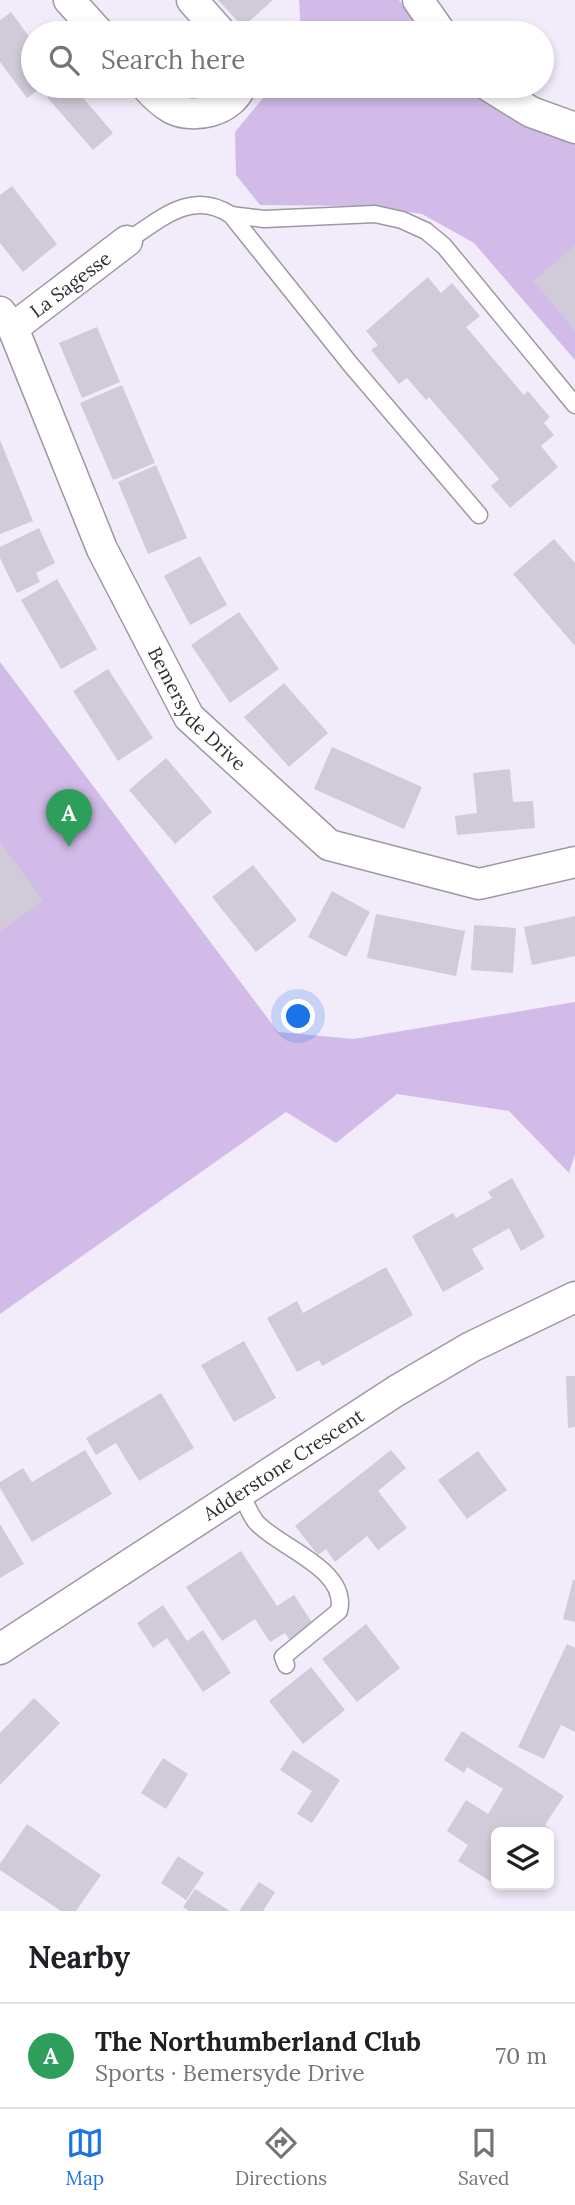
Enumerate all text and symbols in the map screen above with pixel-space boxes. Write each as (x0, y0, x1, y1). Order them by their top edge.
search box (21, 21, 554, 98)
icon: search (45, 41, 83, 79)
text: Search here (101, 43, 245, 76)
street label: La Sagesse (25, 246, 115, 323)
street label: Bemersyde Drive (143, 643, 251, 775)
pin: A (46, 789, 92, 847)
your location (281, 999, 315, 1033)
street label: Adderstone Crescent (197, 1403, 369, 1526)
map controls (491, 1827, 554, 1890)
button: layers (491, 1827, 554, 1890)
text: Nearby (28, 1938, 130, 1976)
text: The Northumberland Club (95, 2025, 421, 2058)
text: A (43, 2041, 59, 2070)
text: 70 m (496, 2041, 547, 2070)
text: Sports · Bemersyde Drive (95, 2058, 365, 2087)
tab: Map (66, 2124, 104, 2190)
tab: Directions (235, 2124, 327, 2190)
tab: Saved (458, 2124, 509, 2190)

